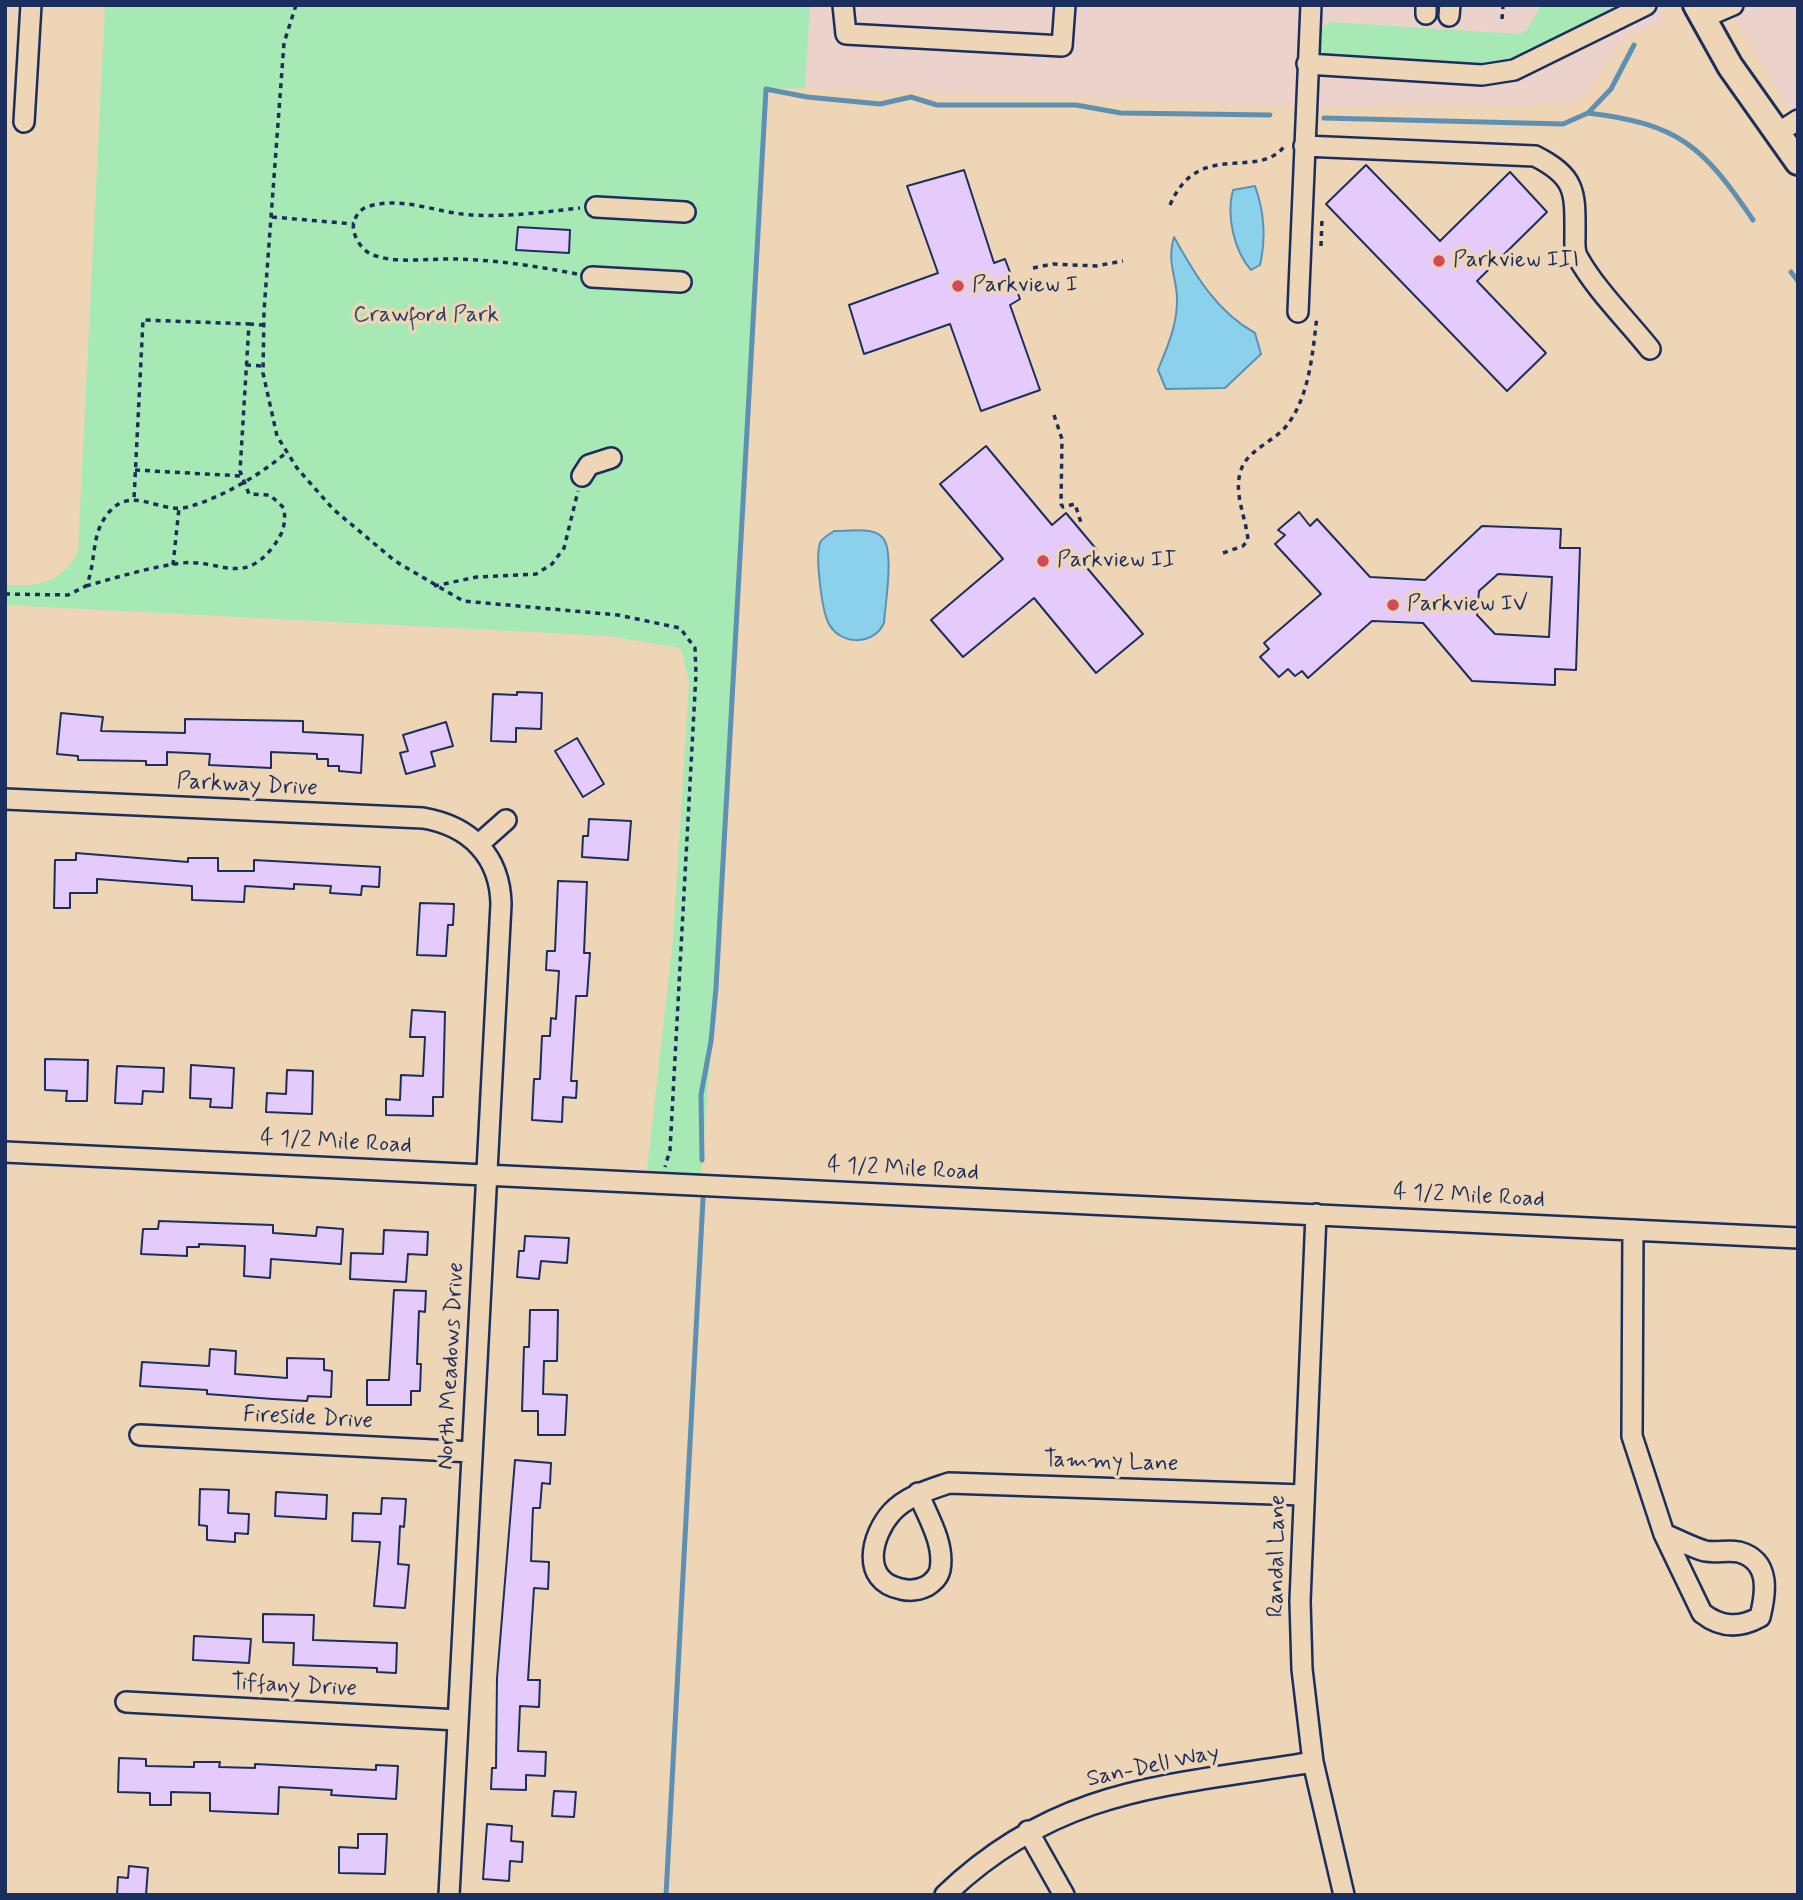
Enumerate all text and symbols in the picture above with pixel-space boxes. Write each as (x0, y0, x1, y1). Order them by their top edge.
place label: Parkview III (1453, 247, 1579, 275)
marker: Parkview III (1431, 253, 1447, 269)
place label: Parkview I (972, 272, 1078, 300)
marker: Parkview I (950, 278, 966, 294)
park label: Crawford Park (353, 302, 499, 330)
place label: Parkview II (1057, 547, 1176, 575)
marker: Parkview II (1035, 553, 1051, 569)
place label: Parkview IV (1407, 591, 1528, 619)
marker: Parkview IV (1385, 597, 1401, 613)
street label: Parkway Drive (176, 769, 318, 803)
street label: 4 1/2 Mile Road (260, 1125, 412, 1161)
street label: 4 1/2 Mile Road (827, 1152, 979, 1188)
street label: 4 1/2 Mile Road (1393, 1179, 1545, 1215)
street label: North Meadows Drive (433, 1262, 471, 1470)
street label: Fireside Drive (242, 1402, 374, 1436)
street label: Tammy Lane (1043, 1447, 1179, 1479)
street label: Randal Lane (1263, 1494, 1293, 1618)
street label: Tiffany Drive (230, 1670, 358, 1704)
street label: San-Dell Way (1084, 1740, 1222, 1794)

